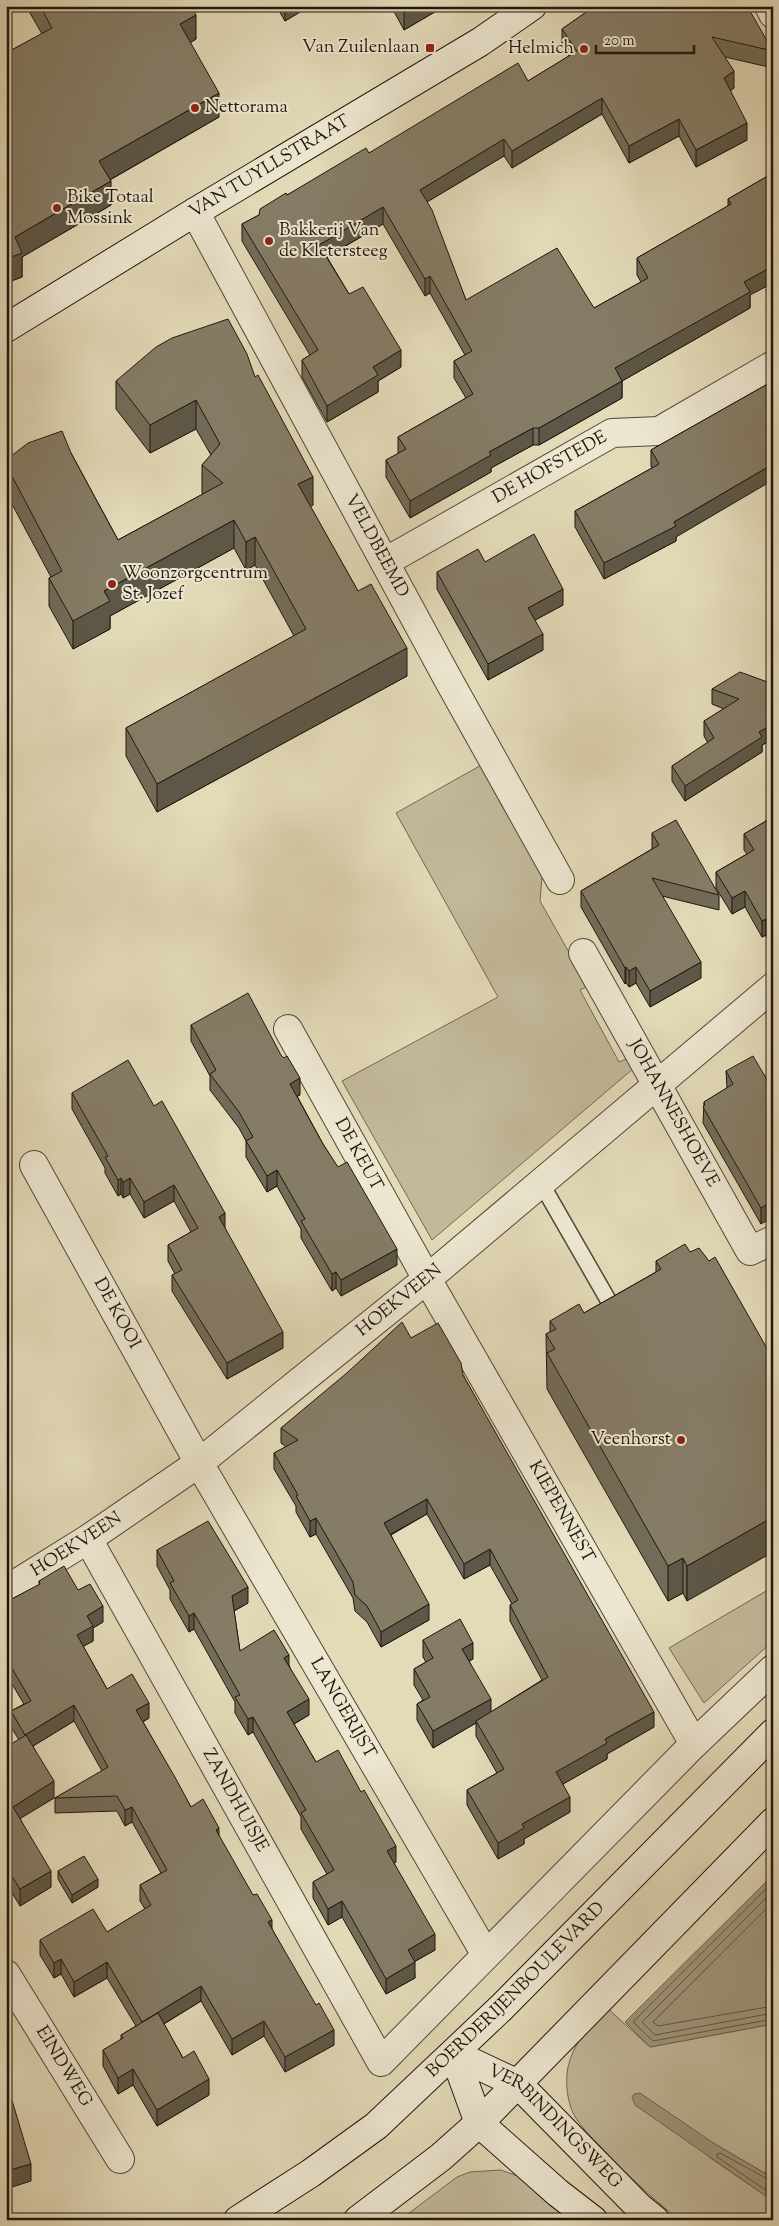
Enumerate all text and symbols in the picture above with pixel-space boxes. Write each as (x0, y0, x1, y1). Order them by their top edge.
scale bar (596, 22, 694, 54)
text: 20 m (604, 31, 635, 52)
place label: Van Zuilenlaan (302, 35, 420, 61)
place label: Helmich (508, 36, 574, 62)
marker: Van Zuilenlaan (424, 42, 436, 54)
marker: Helmich (578, 43, 590, 55)
place label: Nettorama (205, 95, 288, 121)
marker: Nettorama (189, 102, 201, 114)
street label: VAN TUYLLSTRAAT (185, 109, 356, 225)
place label: Bike Totaal Mossink (67, 185, 154, 232)
marker: Bike Totaal Mossink (51, 202, 63, 214)
place label: Bakkerij Van de Kletersteeg (279, 218, 388, 265)
marker: Bakkerij Van de Kletersteeg (263, 235, 275, 247)
street label: DE HOFSTEDE (488, 425, 612, 511)
street label: VELDBEEMD (337, 490, 415, 603)
place label: Woonzorgcentrum St. Jozef (122, 561, 268, 608)
marker: Woonzorgcentrum St. Jozef (106, 578, 118, 590)
street label: JOHANNESHOEVE (621, 1034, 725, 1192)
street label: DE KEUT (327, 1113, 389, 1197)
street label: HOEKVEEN (351, 1258, 448, 1344)
street label: DE KOOI (86, 1273, 147, 1354)
place label: Veenhorst (591, 1427, 671, 1453)
marker: Veenhorst (675, 1434, 687, 1446)
street label: KIEPENNEST (521, 1456, 601, 1568)
street label: HOEKVEEN (26, 1506, 128, 1584)
street label: LANGERIJST (303, 1653, 382, 1764)
street label: ZANDHUISJE (195, 1744, 274, 1857)
street label: BOERDERIJENBOULEVARD (421, 1896, 612, 2085)
street label: EINDWEG (28, 2021, 98, 2112)
street label: VERBINDINGSWEG (483, 2059, 628, 2195)

